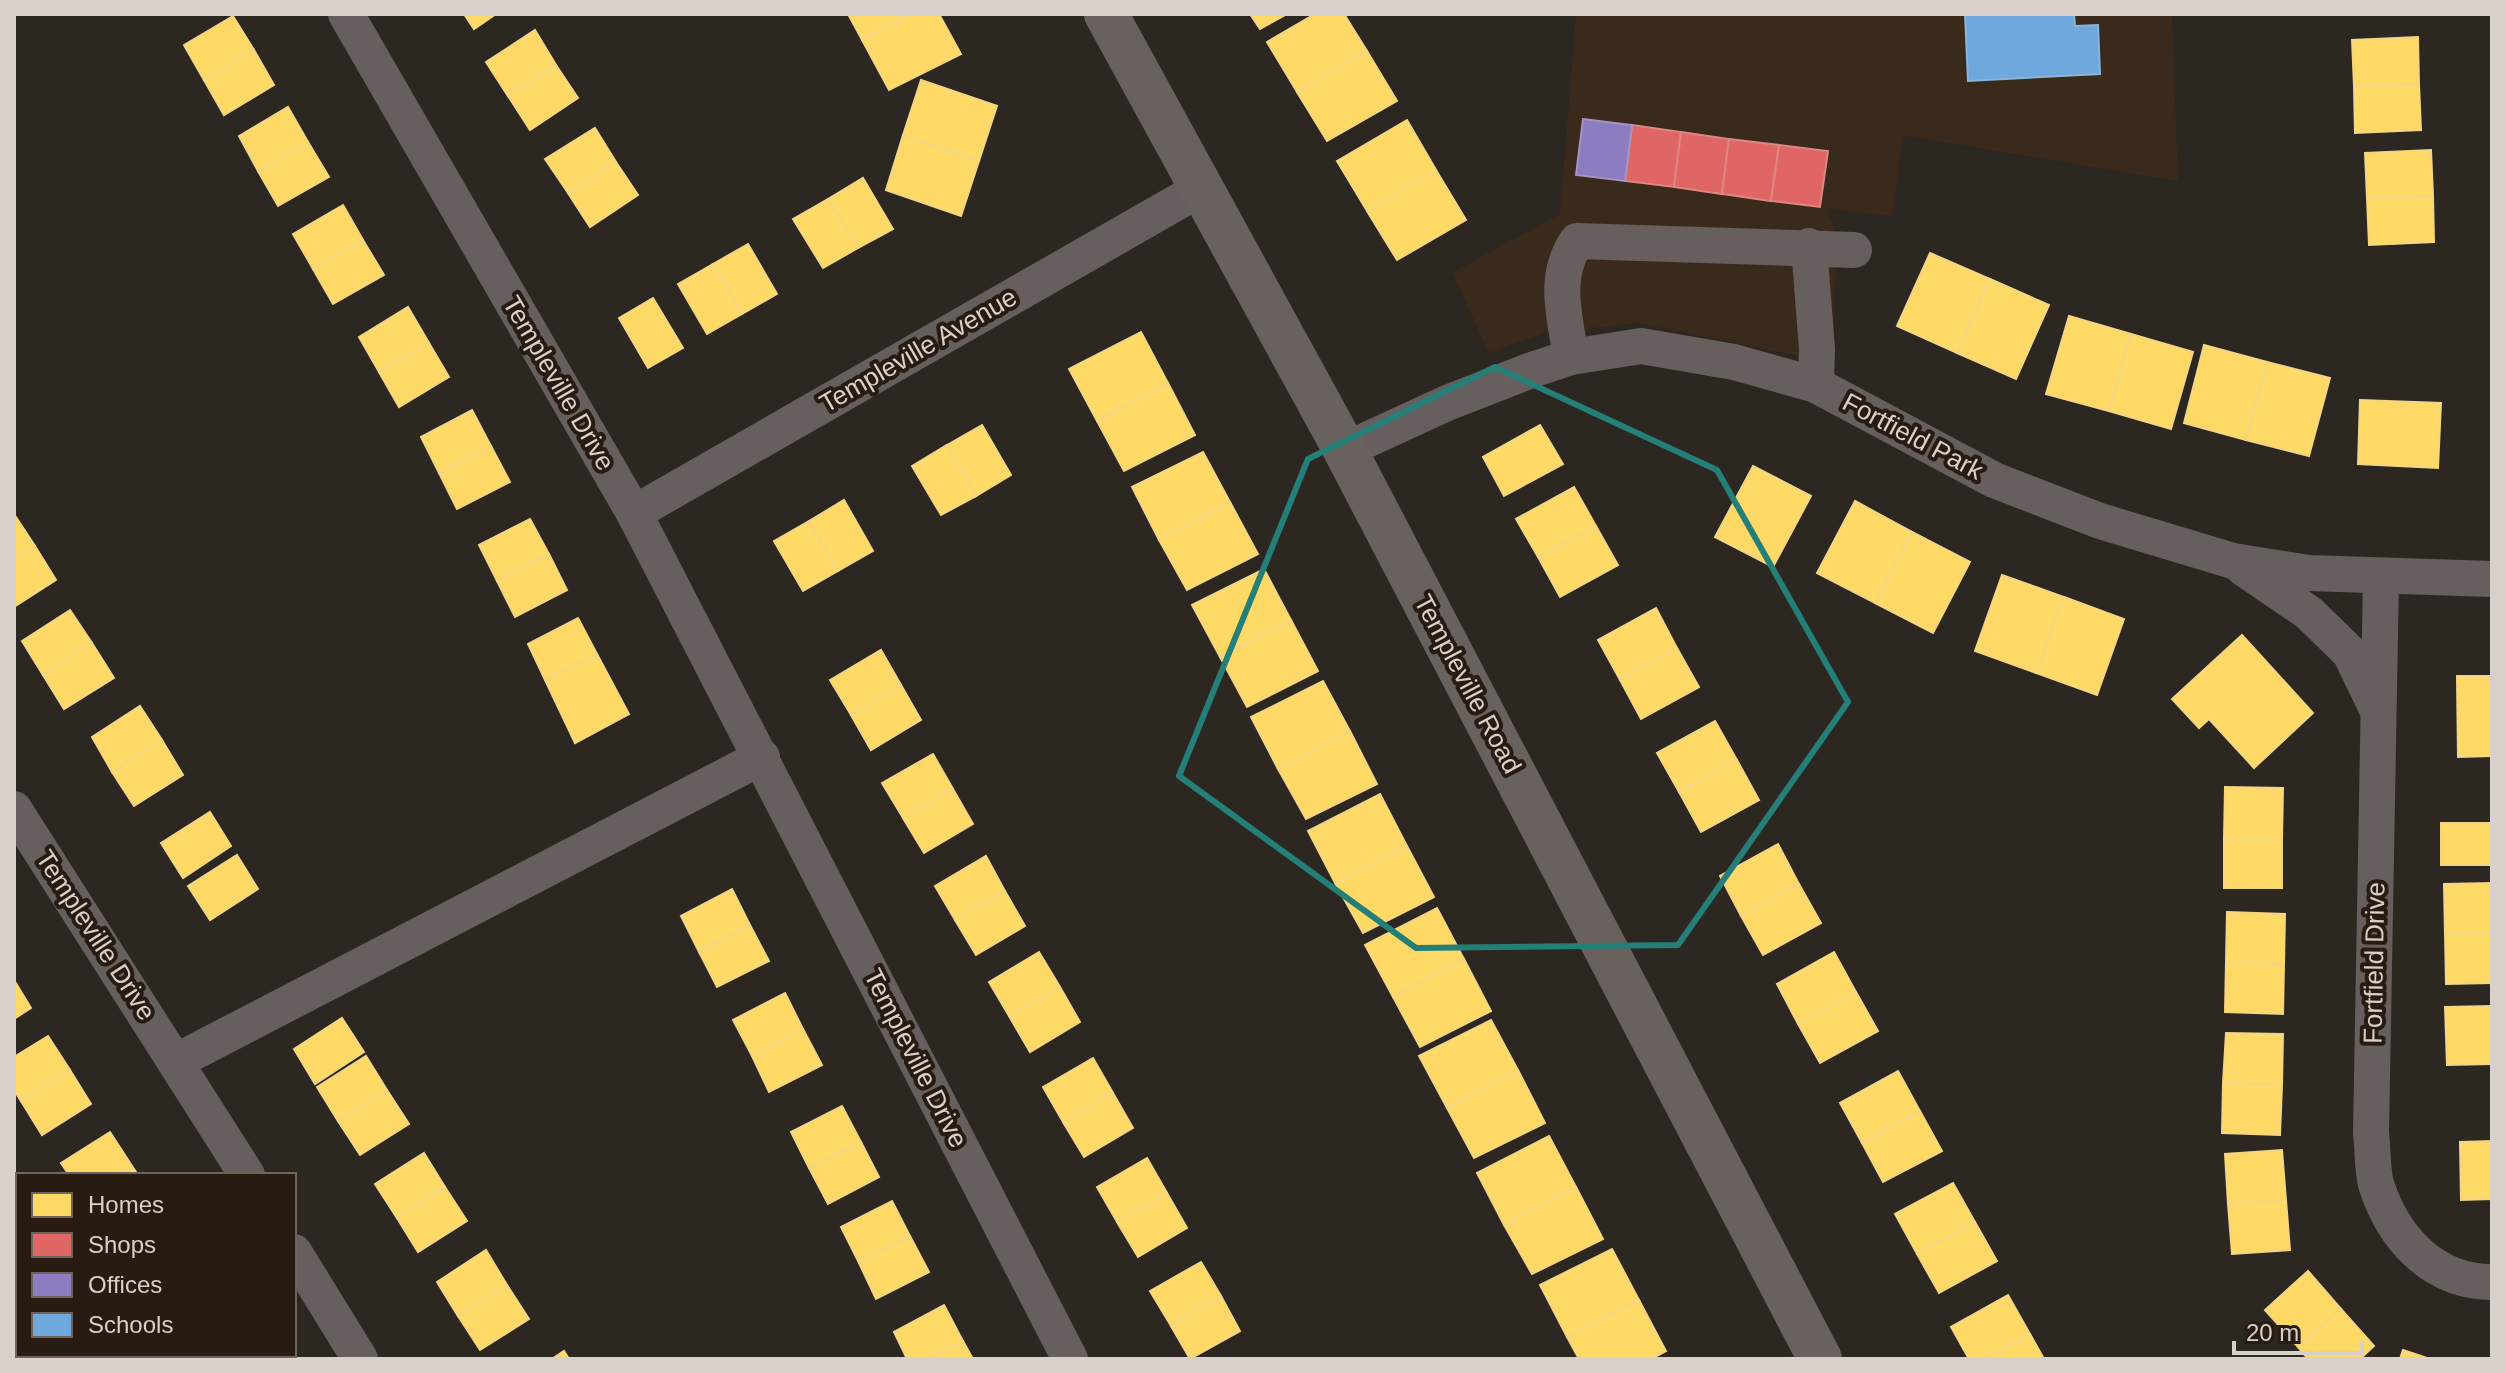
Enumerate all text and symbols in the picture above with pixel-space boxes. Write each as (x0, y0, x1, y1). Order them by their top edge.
street label: Templeville Avenue (814, 281, 1022, 419)
street label: Templeville Drive (497, 290, 621, 476)
street label: Fortfield Park (1838, 386, 1989, 486)
street label: Templeville Road (1408, 590, 1528, 778)
street label: Templeville Drive (30, 844, 162, 1026)
street label: Fortfield Drive (2358, 882, 2390, 1044)
street label: Templeville Drive (858, 964, 974, 1152)
legend (16, 1173, 296, 1357)
text: Homes (88, 1191, 164, 1218)
text: Shops (88, 1231, 156, 1258)
text: Offices (88, 1271, 162, 1298)
scale bar (2234, 1305, 2362, 1355)
text: Schools (88, 1311, 173, 1338)
text: 20 m (2246, 1319, 2299, 1346)

